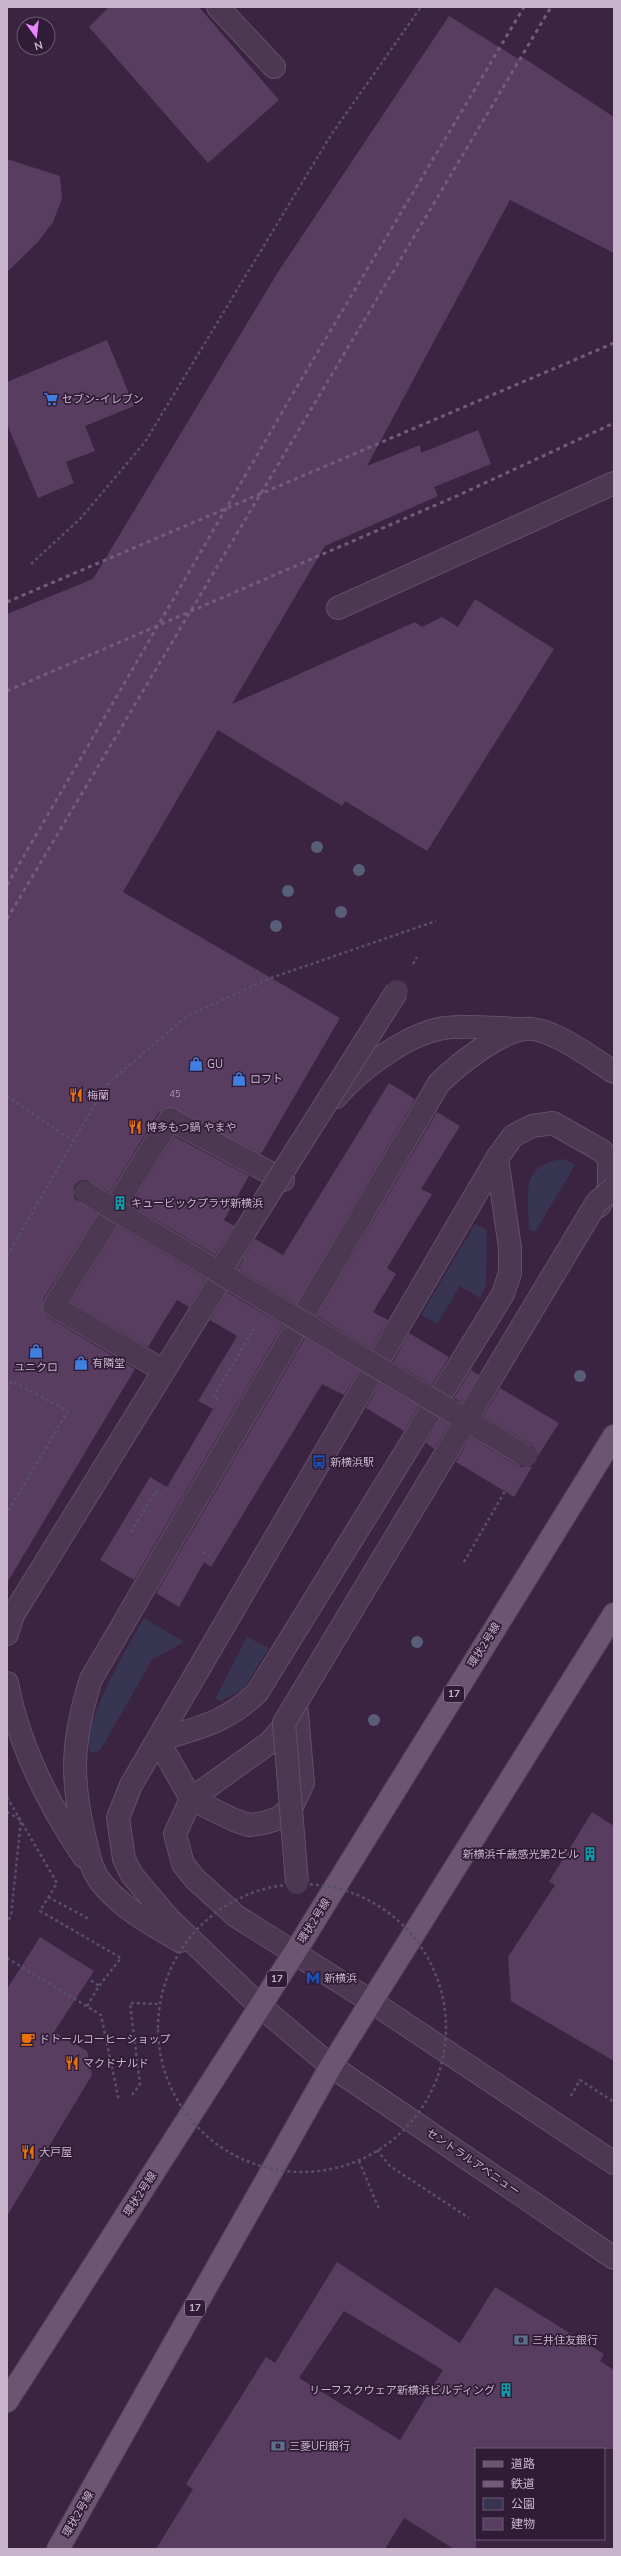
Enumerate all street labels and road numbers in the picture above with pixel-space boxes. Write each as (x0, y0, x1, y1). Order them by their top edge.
street label: 環状2号線 (464, 1620, 504, 1670)
road number: 17 (444, 1686, 464, 1702)
street label: 環状2号線 (294, 1896, 334, 1946)
road number: 17 (267, 1971, 287, 1987)
street label: セントラルアベニュー (423, 2125, 523, 2199)
street label: 環状2号線 (120, 2169, 160, 2219)
road number: 17 (185, 2300, 205, 2316)
street label: 環状2号線 (59, 2488, 97, 2540)

